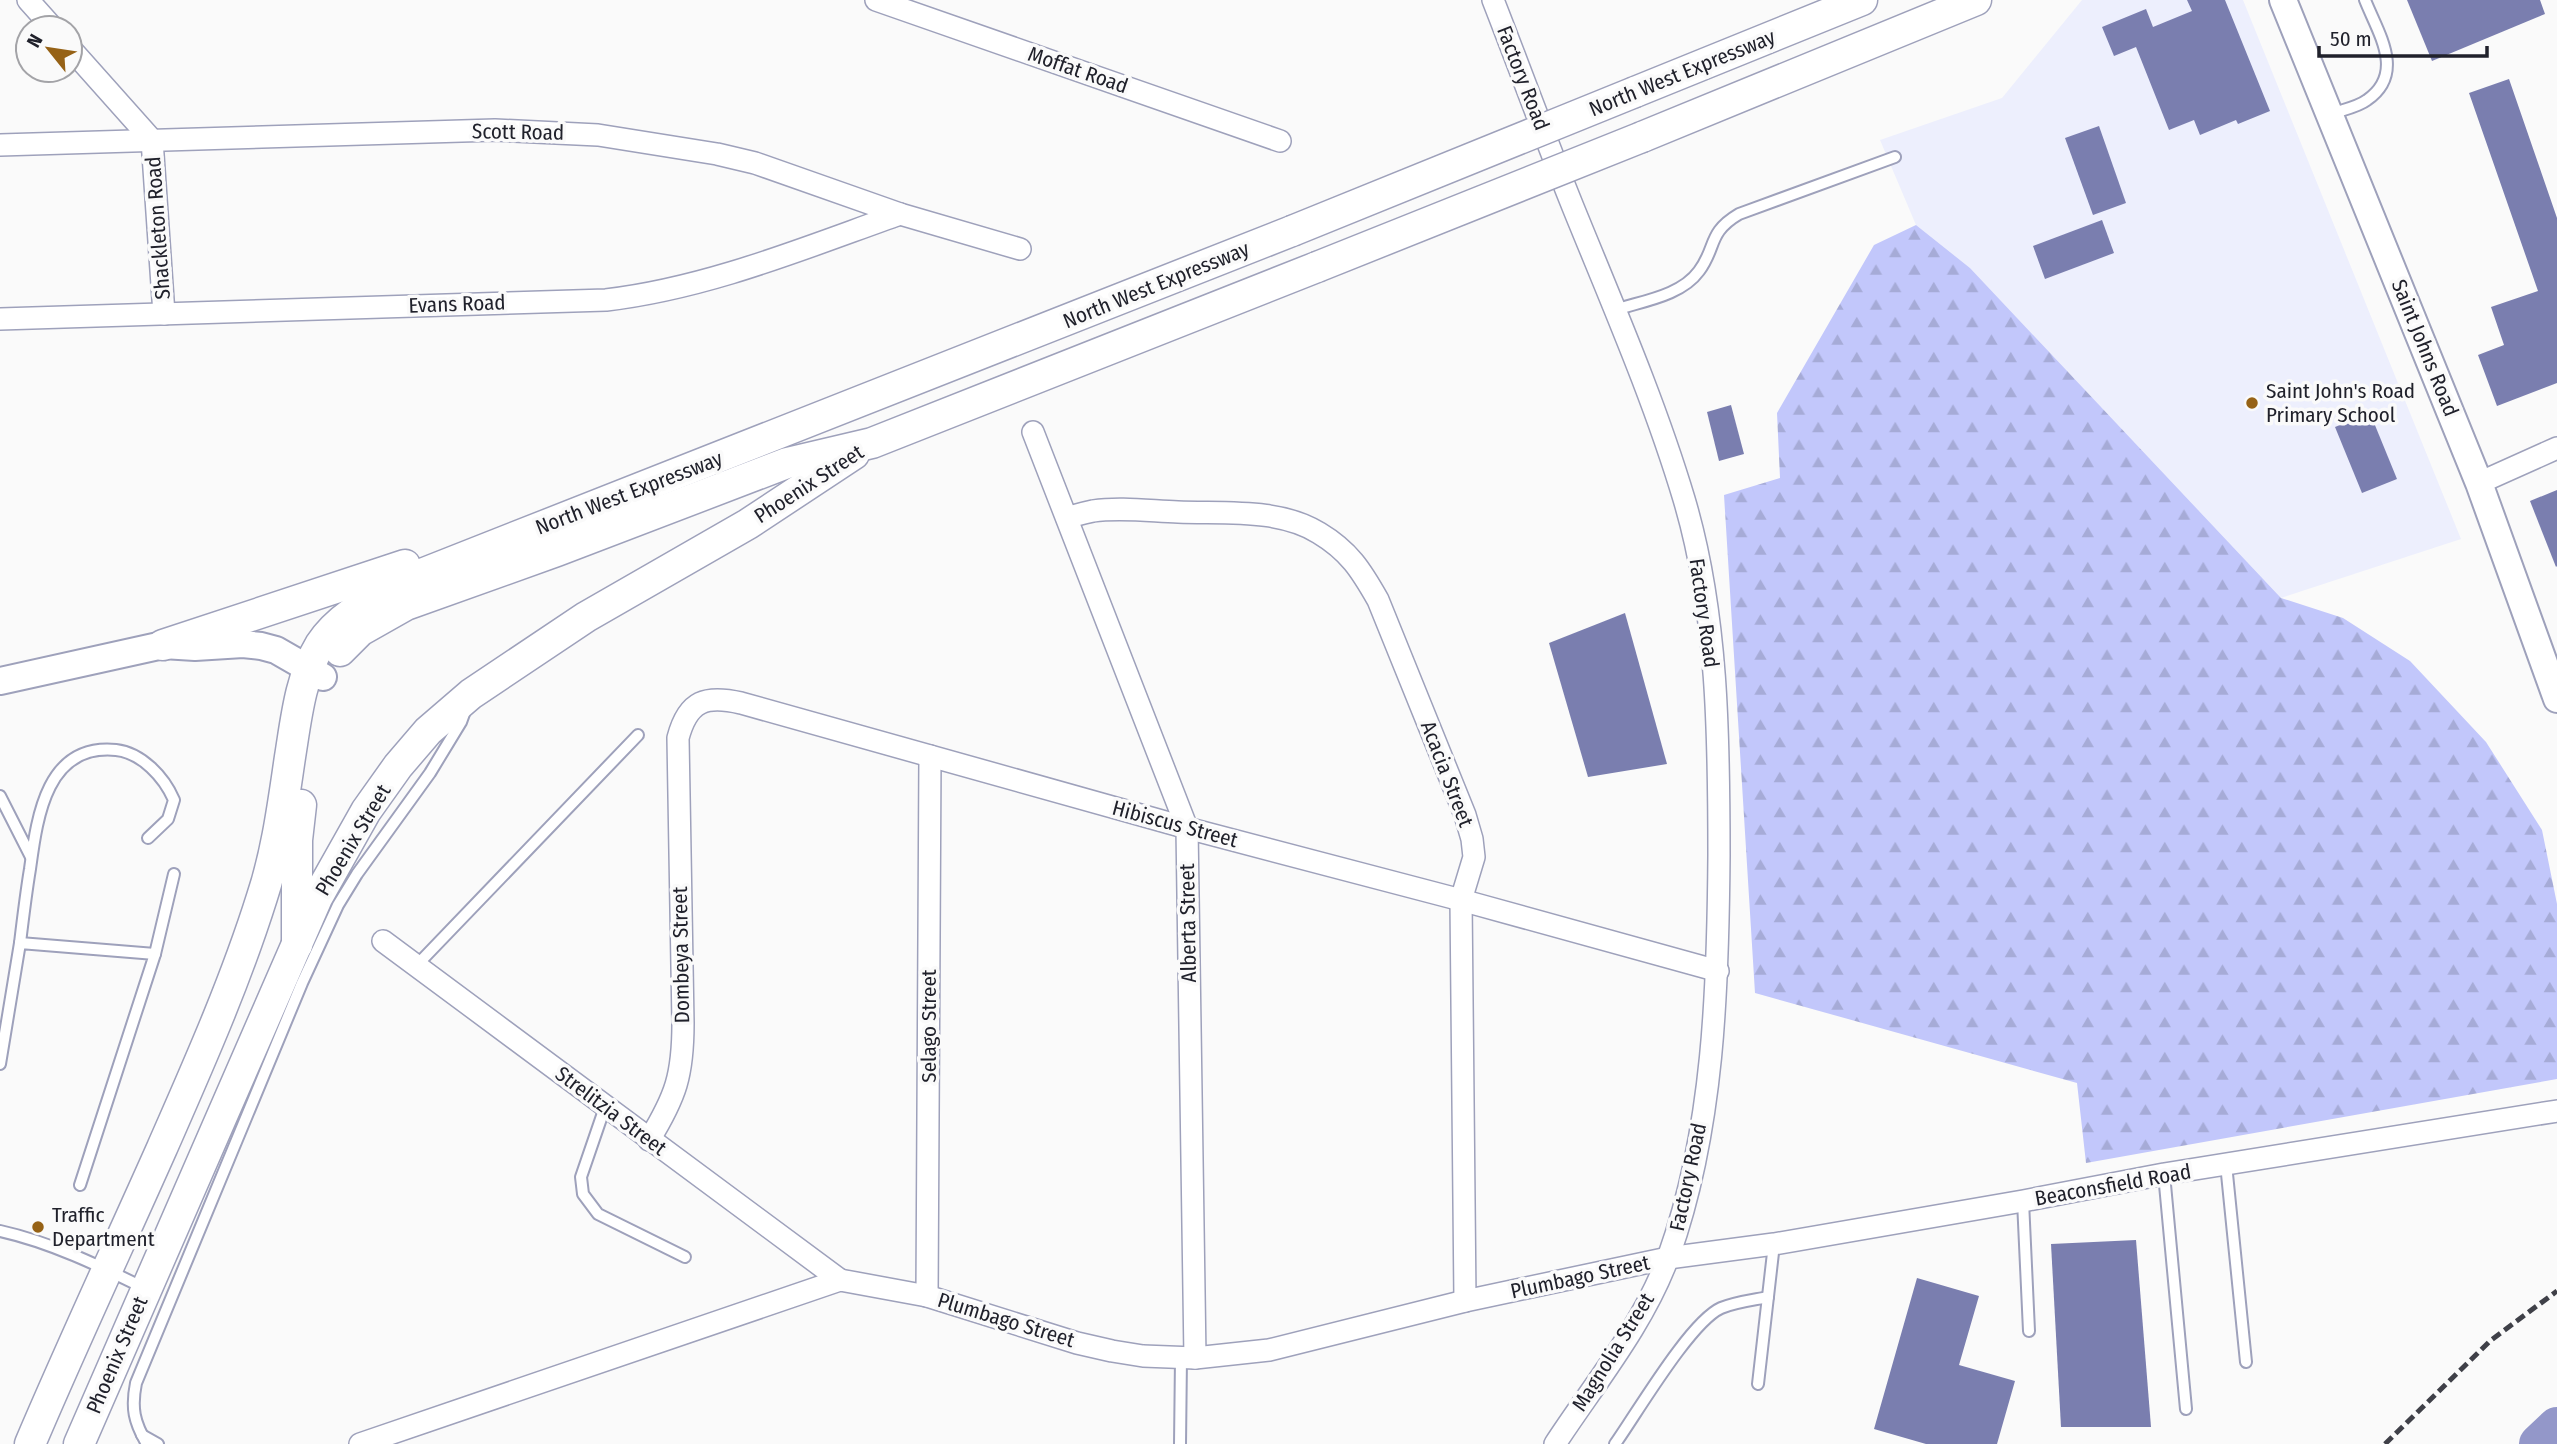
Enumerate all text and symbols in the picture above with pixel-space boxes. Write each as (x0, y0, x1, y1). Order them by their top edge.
north arrow (14, 14, 84, 84)
scale bar (2319, 14, 2487, 58)
street label: Factory Road (1491, 22, 1555, 134)
street label: North West Expressway (1585, 24, 1779, 122)
text: 50 m (2330, 26, 2372, 52)
text: N (22, 30, 48, 51)
street label: Moffat Road (1025, 41, 1131, 99)
street label: Scott Road (472, 118, 564, 146)
street label: Shackleton Road (140, 156, 176, 300)
street label: North West Expressway (1059, 236, 1253, 334)
street label: Saint Johns Road (2386, 276, 2464, 420)
street label: Evans Road (408, 289, 506, 319)
place label: Saint John's Road Primary School (2266, 378, 2415, 428)
marker: Saint John's Road Primary School (2244, 395, 2260, 411)
street label: Phoenix Street (749, 439, 869, 529)
street label: North West Expressway (532, 445, 727, 541)
street label: Factory Road (1683, 557, 1725, 669)
street label: Acacia Street (1415, 717, 1479, 831)
street label: Phoenix Street (310, 780, 396, 900)
street label: Hibiscus Street (1109, 795, 1241, 853)
street label: Alberta Street (1174, 863, 1202, 983)
street label: Dombeya Street (667, 886, 695, 1024)
street label: Selago Street (916, 969, 942, 1083)
street label: Strelitzia Street (550, 1061, 672, 1161)
street label: Factory Road (1664, 1121, 1712, 1233)
street label: Beaconsfield Road (2033, 1158, 2193, 1212)
place label: Traffic Department (52, 1202, 155, 1252)
marker: Traffic Department (30, 1219, 46, 1235)
street label: Plumbago Street (1508, 1250, 1652, 1304)
street label: Plumbago Street (934, 1287, 1078, 1353)
street label: Magnolia Street (1566, 1288, 1660, 1416)
street label: Phoenix Street (81, 1292, 153, 1418)

